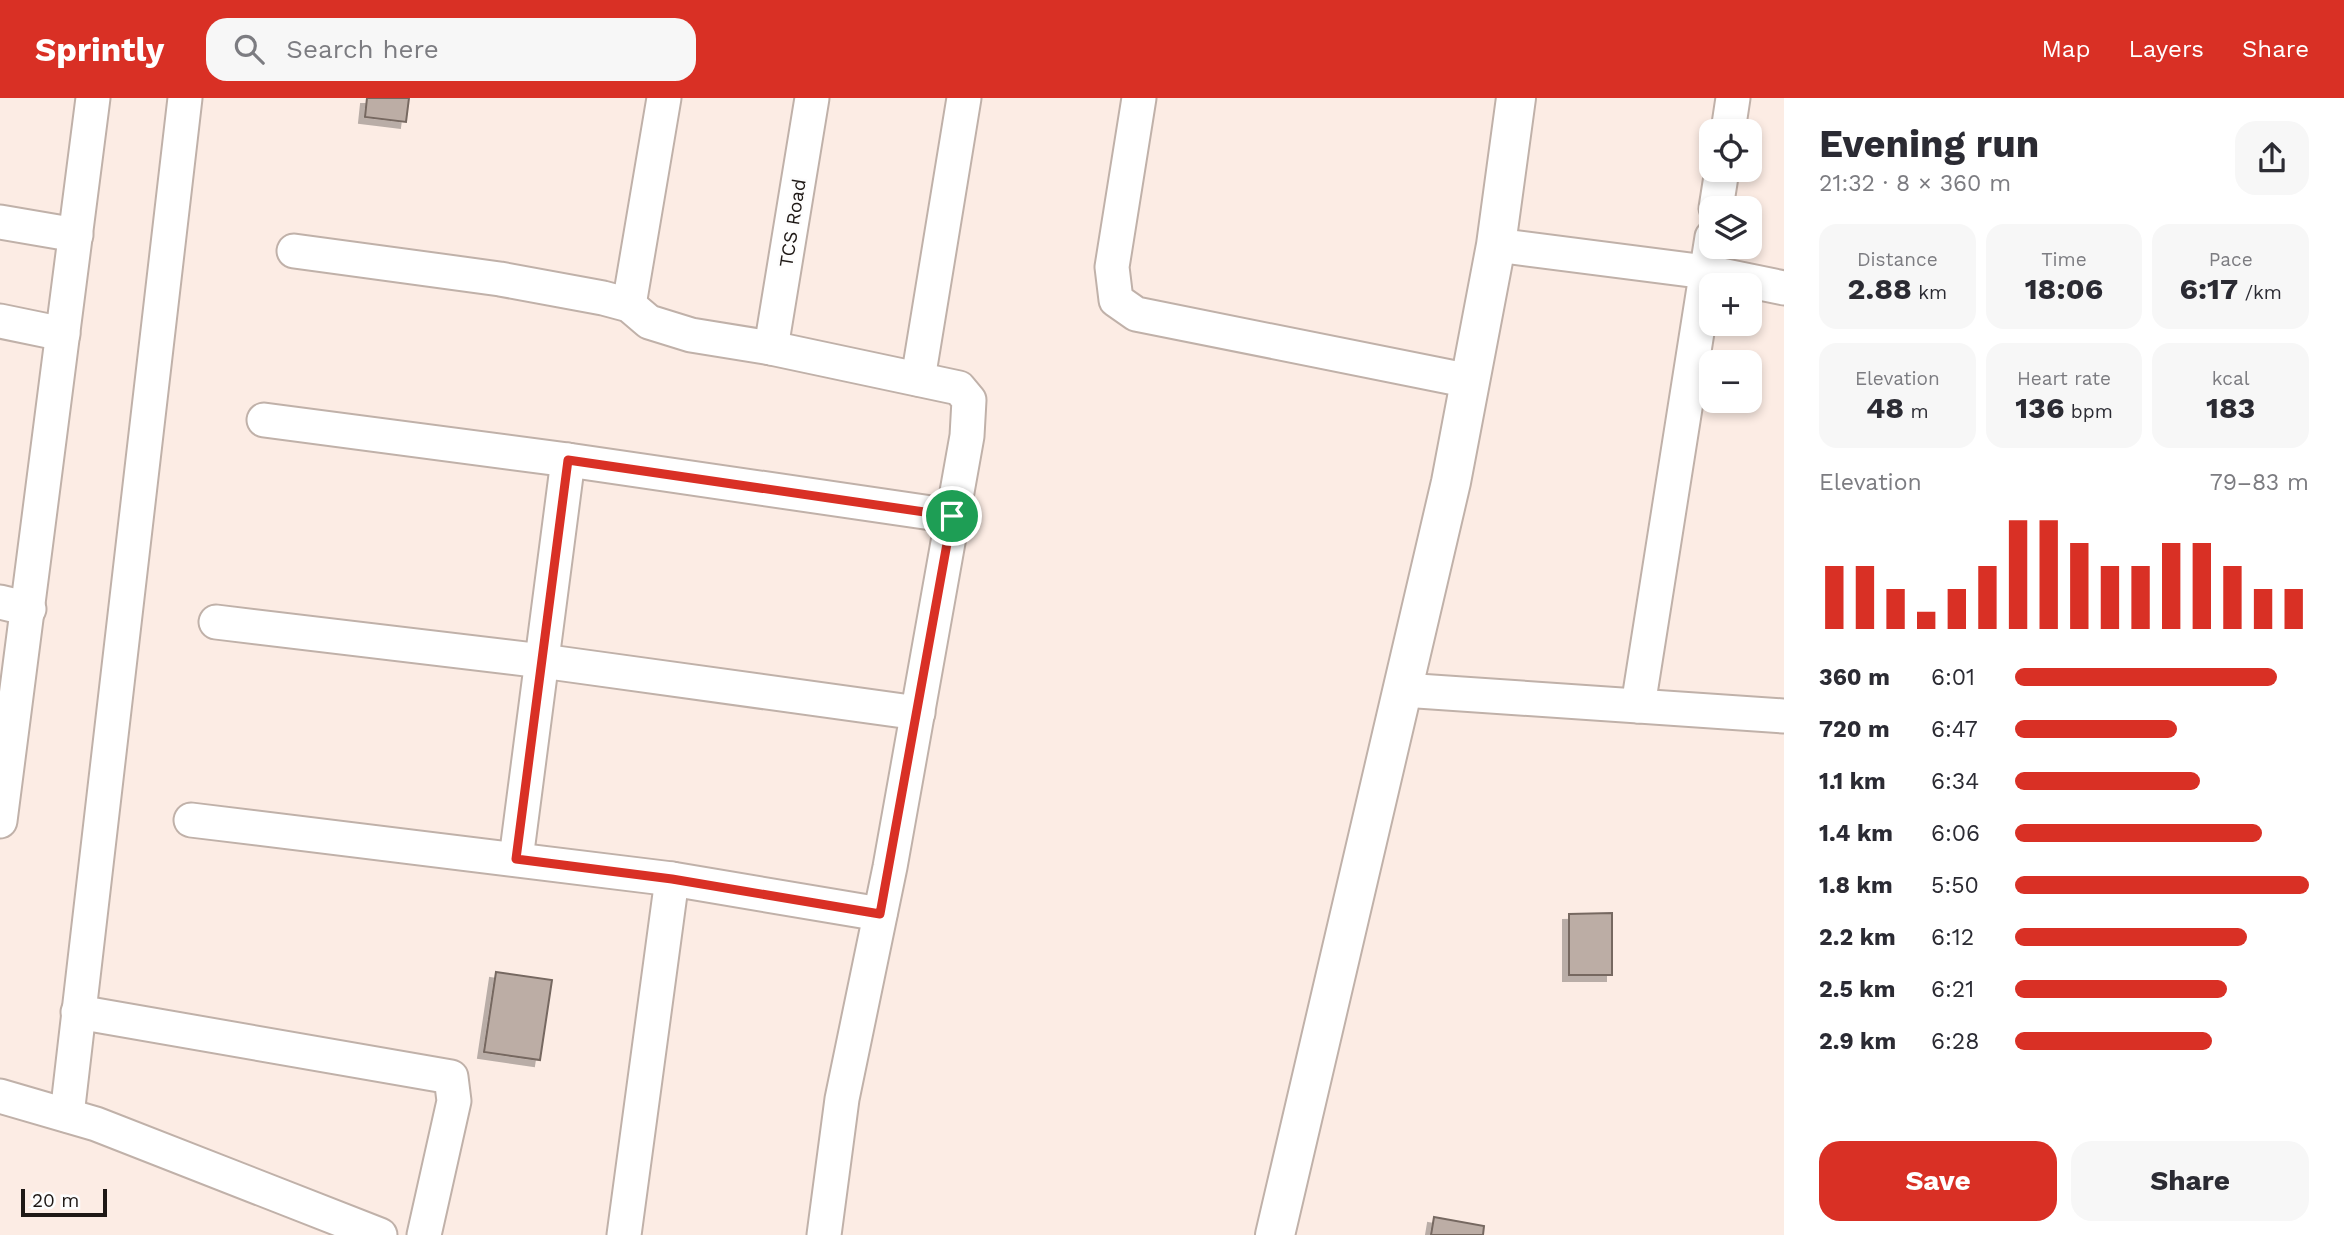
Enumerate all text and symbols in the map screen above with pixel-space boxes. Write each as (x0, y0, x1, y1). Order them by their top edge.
search box (206, 18, 696, 81)
text: Sprintly (35, 30, 164, 69)
icon: search (230, 30, 268, 68)
text: Search here (286, 34, 439, 64)
text: Map (2042, 35, 2090, 63)
text: Layers (2128, 35, 2204, 63)
text: Share (2242, 35, 2309, 63)
map controls (1699, 119, 1762, 413)
button: locate (1699, 119, 1762, 182)
button: share (2235, 121, 2309, 195)
text: Evening run (1819, 122, 2039, 166)
text: 21:32 · 8 × 360 m (1819, 170, 2011, 197)
street label: TCS Road (774, 177, 811, 269)
button: layers (1699, 196, 1762, 259)
text: Distance (1857, 248, 1938, 271)
text: Time (2041, 248, 2087, 271)
text: Pace (2209, 248, 2253, 271)
text: 2.88 (1848, 271, 1912, 306)
text: 18:06 (2025, 271, 2103, 306)
text: 6:17 (2179, 271, 2238, 306)
button: + (1699, 273, 1762, 336)
text: km (1912, 281, 1947, 304)
text: /km (2238, 281, 2282, 304)
button: − (1699, 350, 1762, 413)
text: Elevation (1855, 367, 1940, 390)
text: Heart rate (2017, 367, 2111, 390)
text: kcal (2212, 367, 2249, 390)
text: 48 (1866, 390, 1904, 425)
text: 136 (2015, 390, 2064, 425)
text: 183 (2206, 390, 2255, 425)
text: m (1904, 400, 1929, 423)
text: bpm (2064, 400, 2113, 423)
text: Elevation (1819, 469, 1922, 496)
text: 79–83 m (2210, 469, 2309, 496)
pin (922, 486, 982, 546)
icon: arrive (933, 497, 971, 535)
text: 360 m (1819, 664, 1890, 691)
text: 6:01 (1931, 664, 1975, 691)
text: 720 m (1819, 716, 1890, 743)
text: 6:47 (1931, 716, 1978, 743)
text: 1.1 km (1819, 768, 1886, 795)
text: 6:34 (1931, 768, 1979, 795)
text: 1.4 km (1819, 820, 1893, 847)
text: 6:06 (1931, 820, 1980, 847)
text: 1.8 km (1819, 872, 1893, 899)
text: 5:50 (1931, 872, 1979, 899)
text: 2.2 km (1819, 924, 1896, 951)
text: 6:12 (1931, 924, 1974, 951)
text: 2.5 km (1819, 976, 1895, 1003)
text: 6:21 (1931, 976, 1974, 1003)
text: 2.9 km (1819, 1028, 1896, 1055)
text: 6:28 (1931, 1028, 1979, 1055)
button: Save (1819, 1141, 2057, 1221)
button: Share (2071, 1141, 2309, 1221)
scale bar (21, 1186, 107, 1218)
text: 20 m (32, 1189, 79, 1212)

